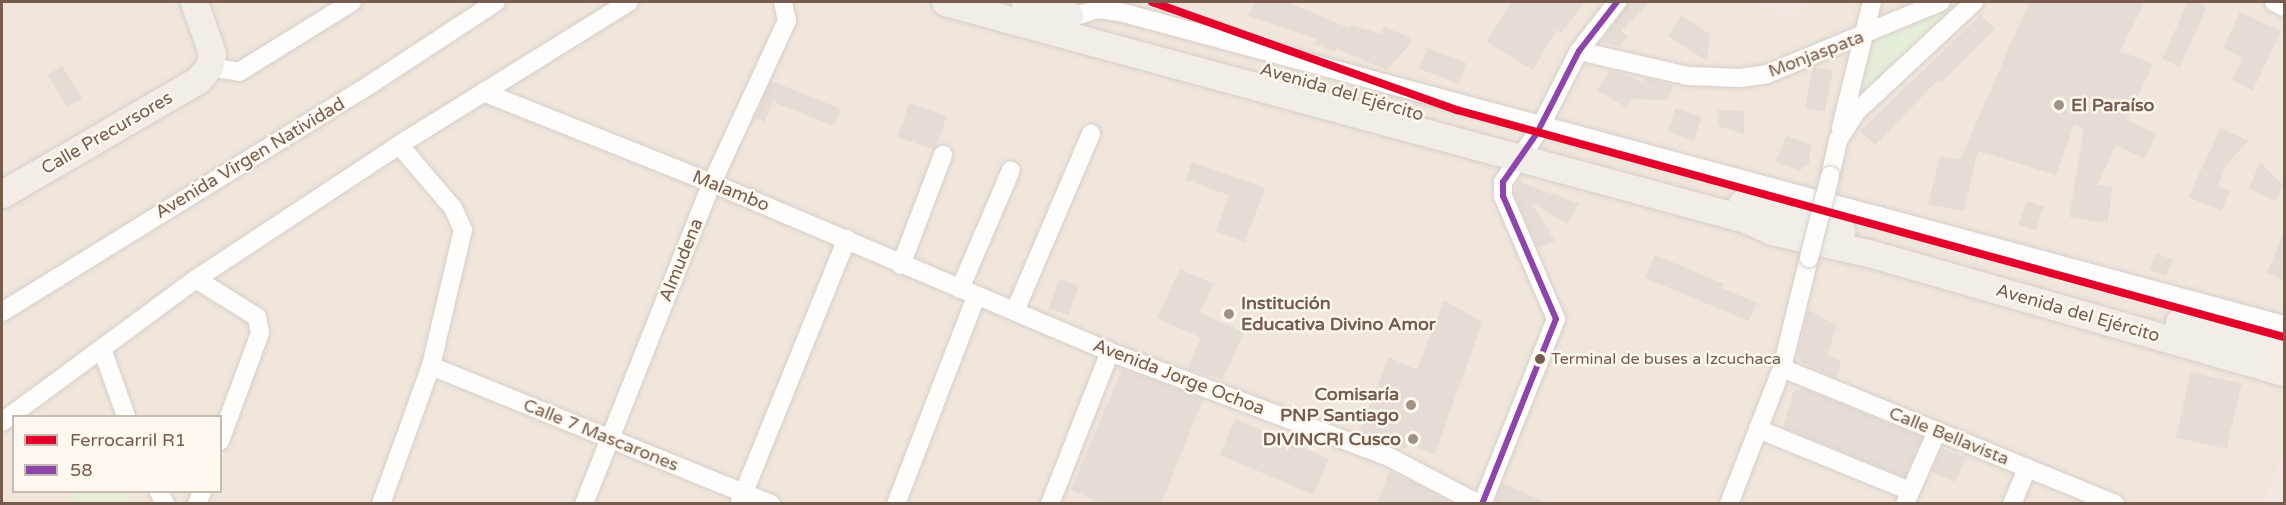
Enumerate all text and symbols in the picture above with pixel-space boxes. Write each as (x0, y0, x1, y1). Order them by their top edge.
street label: Monjaspata (1765, 26, 1867, 82)
street label: Avenida del Ejército (1258, 58, 1426, 126)
street label: Calle Precursores (38, 87, 176, 179)
street label: Avenida Virgen Natividad (151, 93, 349, 223)
place label: El Paraíso (2071, 94, 2154, 116)
marker: El Paraíso (2052, 98, 2066, 112)
street label: Malambo (689, 166, 773, 216)
street label: Almudena (655, 215, 707, 305)
street label: Avenida del Ejército (1994, 279, 2162, 347)
place label: Institución Educativa Divino Amor (1241, 293, 1436, 336)
marker: Institución Educativa Divino Amor (1222, 307, 1236, 321)
street label: Avenida Jorge Ochoa (1090, 334, 1268, 420)
place label: Terminal de buses a Izcuchaca (1551, 349, 1781, 369)
marker: Terminal de buses a Izcuchaca (1534, 353, 1546, 365)
place label: Comisaría PNP Santiago (1280, 384, 1399, 426)
street label: Calle 7 Mascarones (520, 394, 682, 476)
marker: Comisaría PNP Santiago (1404, 398, 1418, 412)
street label: Calle Bellavista (1886, 402, 2012, 470)
legend (12, 415, 222, 493)
place label: DIVINCRI Cusco (1263, 428, 1401, 450)
text: Ferrocarril R1 (70, 429, 186, 451)
marker: DIVINCRI Cusco (1406, 432, 1420, 446)
text: 58 (70, 459, 93, 481)

